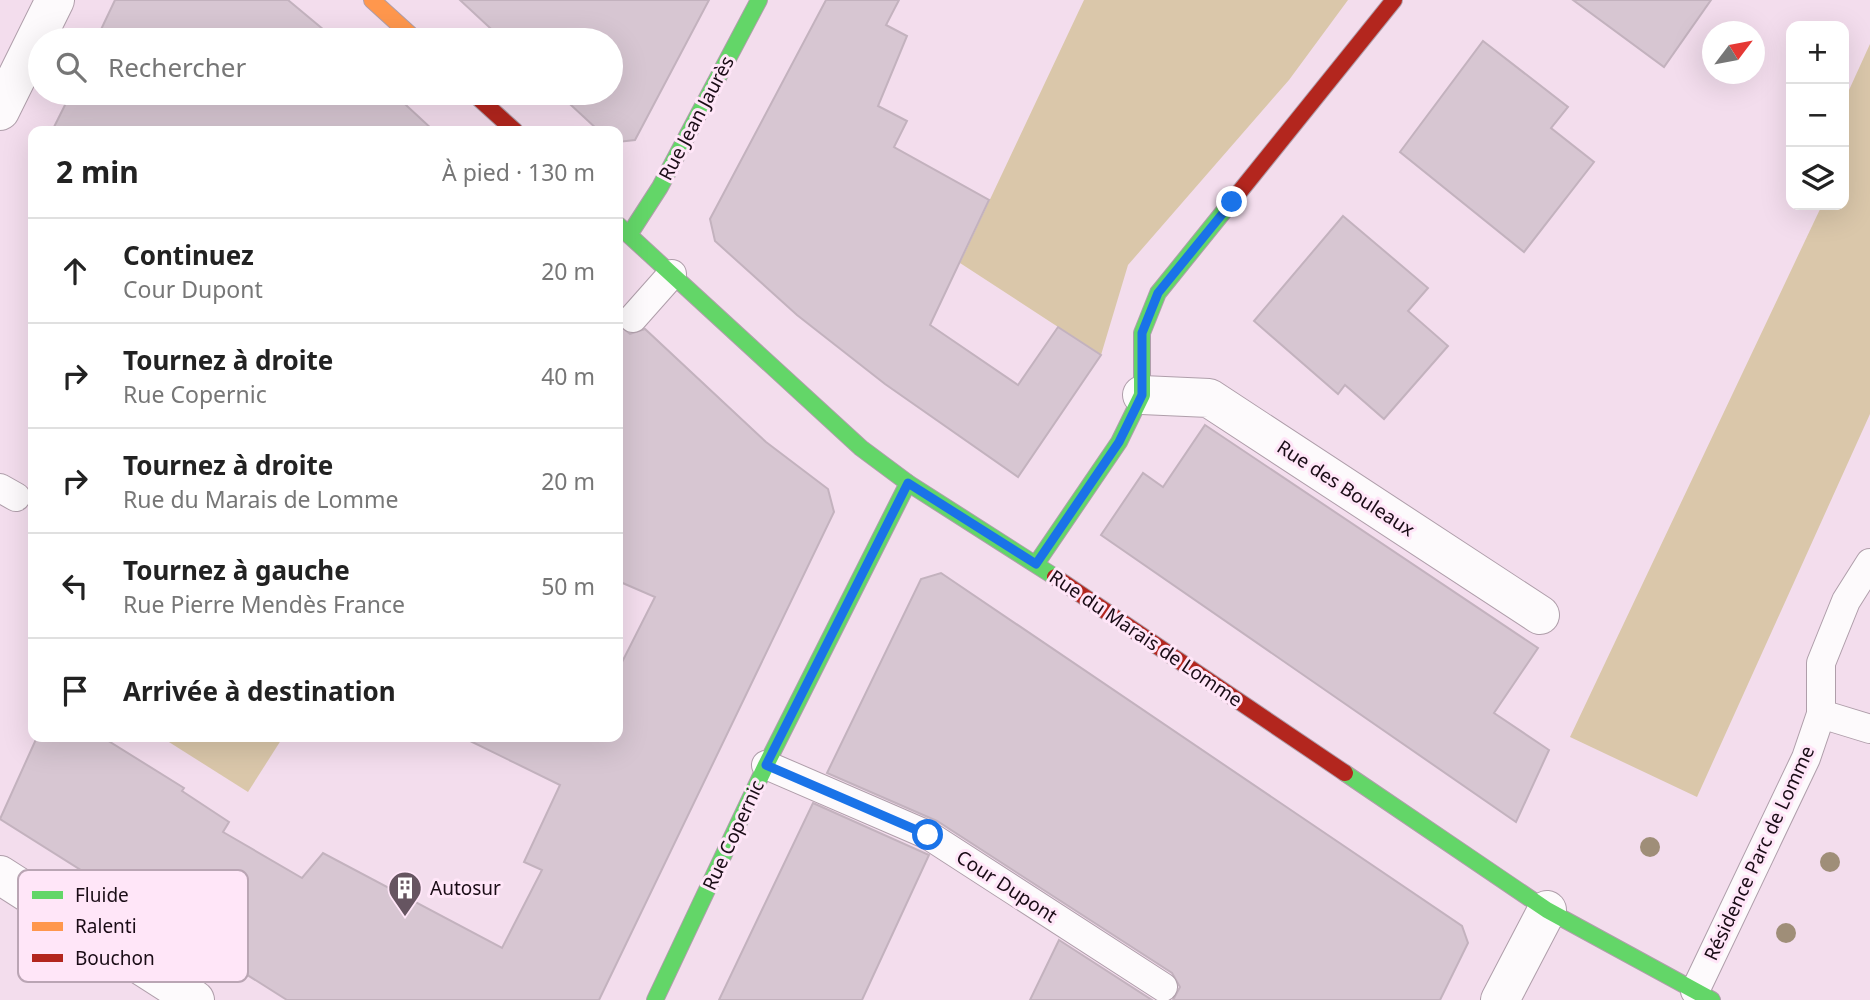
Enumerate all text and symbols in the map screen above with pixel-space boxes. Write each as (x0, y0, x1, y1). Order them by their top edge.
north arrow (1702, 21, 1765, 84)
map controls (1786, 21, 1849, 210)
button: + (1786, 21, 1849, 84)
search box (28, 28, 623, 105)
icon: search (52, 48, 90, 86)
text: Rechercher (108, 49, 246, 85)
street label: Rue Jean Jaurès (652, 51, 740, 185)
button: − (1786, 84, 1849, 147)
button: layers (1786, 147, 1849, 210)
text: 2 min (56, 151, 139, 192)
text: À pied · 130 m (442, 156, 595, 188)
route end (1216, 186, 1247, 217)
text: Continuez (123, 237, 254, 273)
icon: ahead (56, 252, 94, 290)
text: 20 m (541, 255, 595, 287)
text: Cour Dupont (123, 273, 263, 305)
text: Tournez à droite (123, 342, 333, 378)
icon: right (56, 357, 94, 395)
text: 40 m (541, 360, 595, 392)
text: Rue Copernic (123, 378, 267, 410)
street label: Rue des Bouleaux (1272, 434, 1420, 542)
text: Tournez à droite (123, 447, 333, 483)
icon: right (56, 462, 94, 500)
text: 20 m (541, 465, 595, 497)
text: Rue du Marais de Lomme (123, 483, 399, 515)
text: Tournez à gauche (123, 552, 350, 588)
street label: Rue du Marais de Lomme (1044, 564, 1248, 712)
icon: left (56, 567, 94, 605)
text: 50 m (541, 570, 595, 602)
text: Rue Pierre Mendès France (123, 588, 405, 620)
icon: arrive (56, 672, 94, 710)
text: Arrivée à destination (123, 673, 396, 709)
street label: Résidence Parc de Lomme (1698, 741, 1820, 965)
street label: Rue Copernic (696, 776, 770, 894)
route start (912, 819, 943, 850)
street label: Cour Dupont (952, 844, 1063, 928)
building icon: Autosur (386, 869, 424, 918)
legend (18, 870, 248, 982)
place label: Autosur (430, 875, 501, 901)
text: Fluide (75, 882, 129, 908)
text: Ralenti (75, 913, 137, 939)
text: Bouchon (75, 945, 155, 971)

